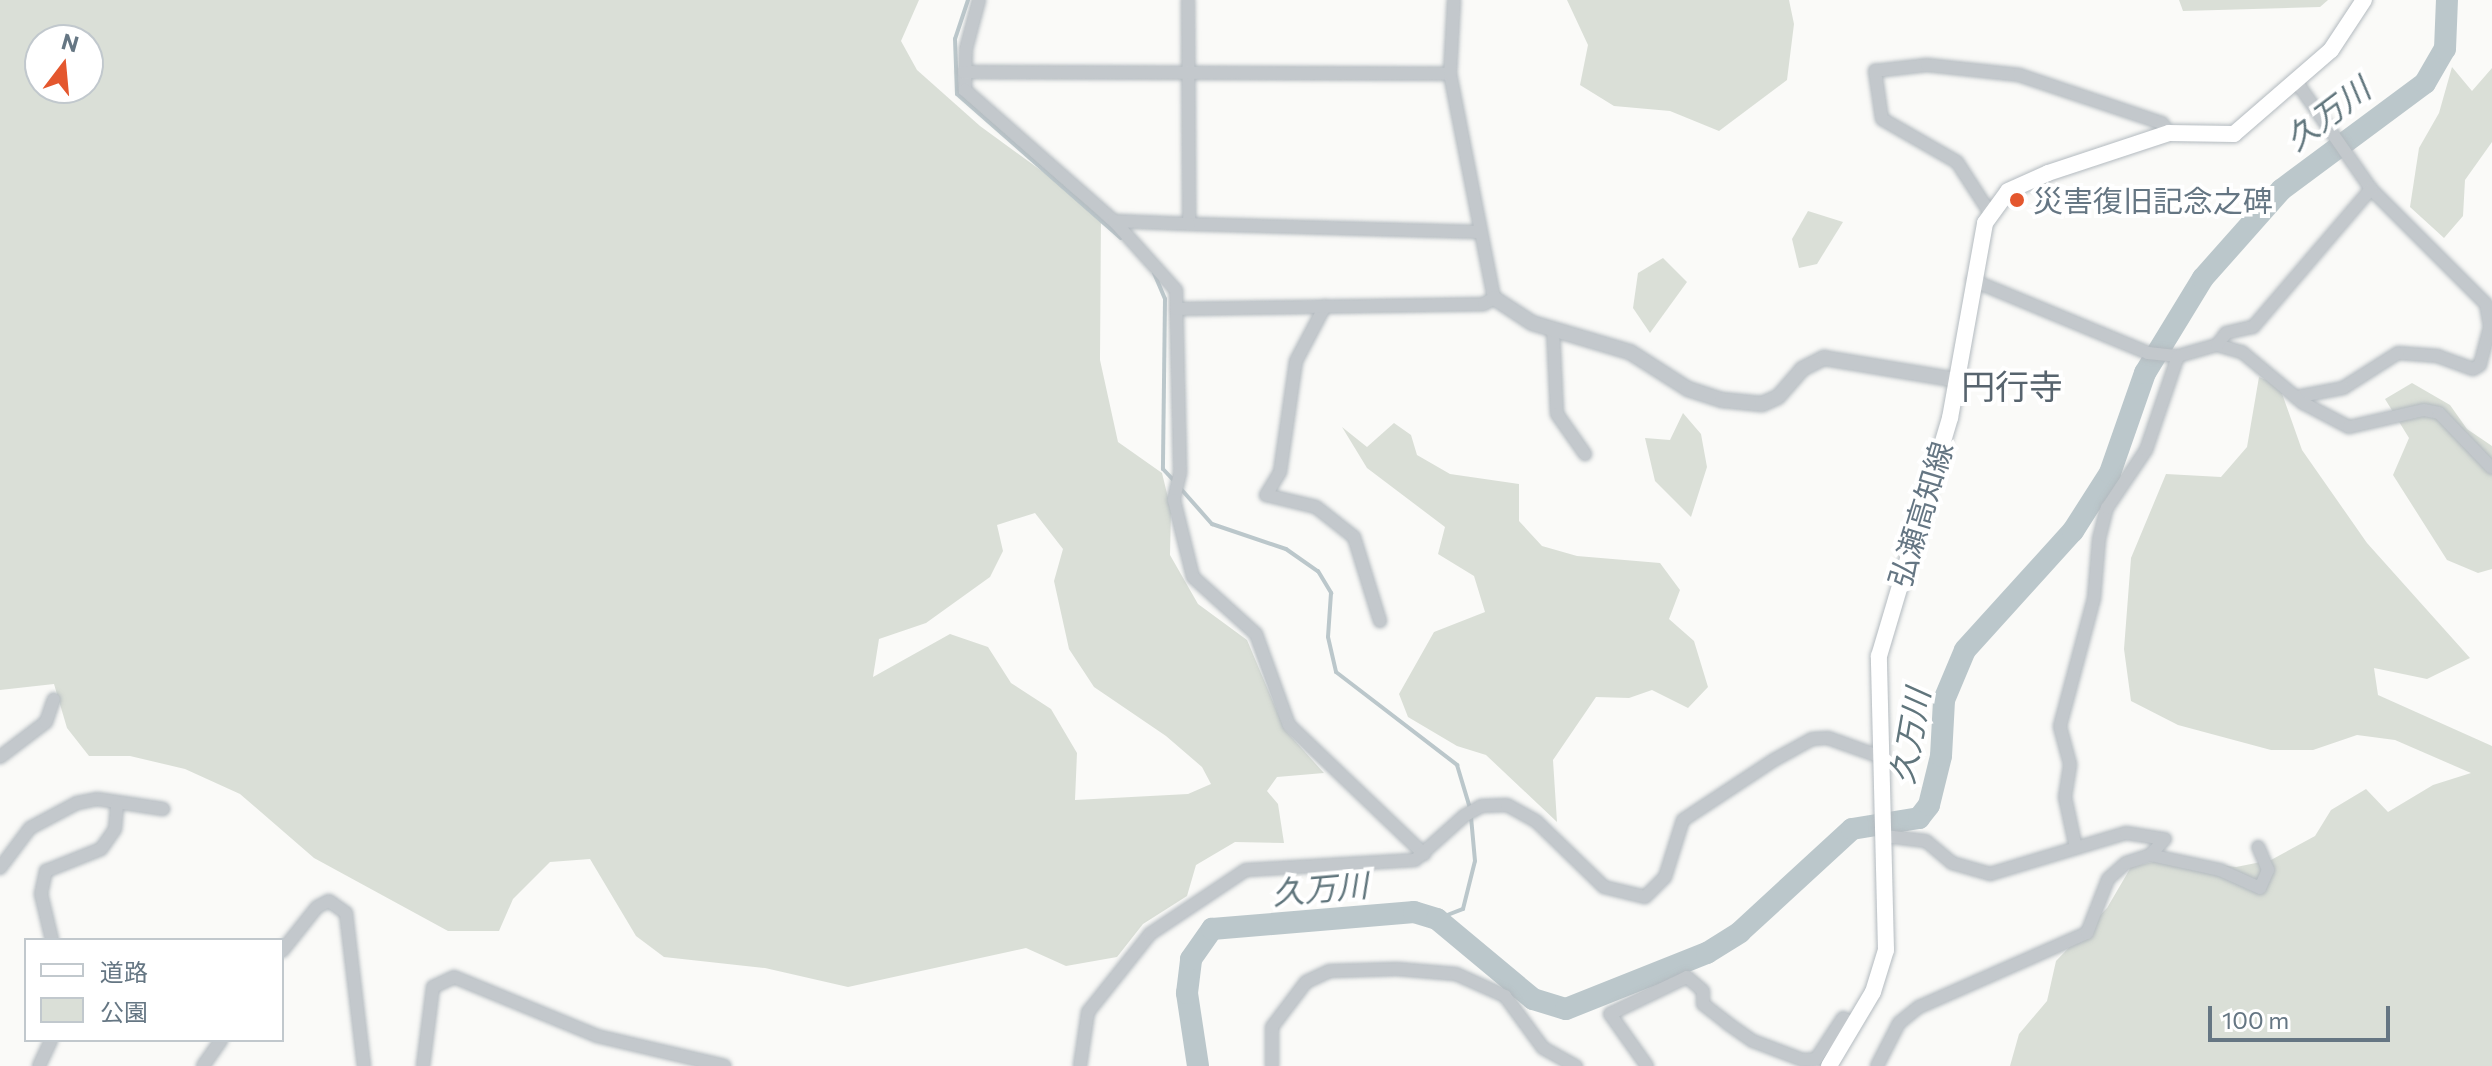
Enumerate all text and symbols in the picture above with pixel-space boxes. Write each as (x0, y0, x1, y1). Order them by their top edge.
north arrow (24, 24, 104, 104)
text: N (59, 27, 82, 58)
water label: 久万川 (2277, 69, 2377, 157)
place label: 災害復旧記念之碑 (2033, 182, 2273, 218)
marker: 災害復旧記念之碑 (2008, 191, 2026, 209)
district label: 円行寺 (1961, 366, 2063, 406)
street label: 弘瀬高知線 (1881, 437, 1959, 591)
water label: 久万川 (1882, 685, 1936, 787)
water label: 久万川 (1271, 865, 1369, 911)
legend (24, 938, 284, 1042)
text: 道路 (100, 957, 148, 986)
scale bar (2212, 990, 2394, 1040)
text: 公園 (100, 997, 148, 1026)
text: 100 m (2222, 1005, 2289, 1034)

